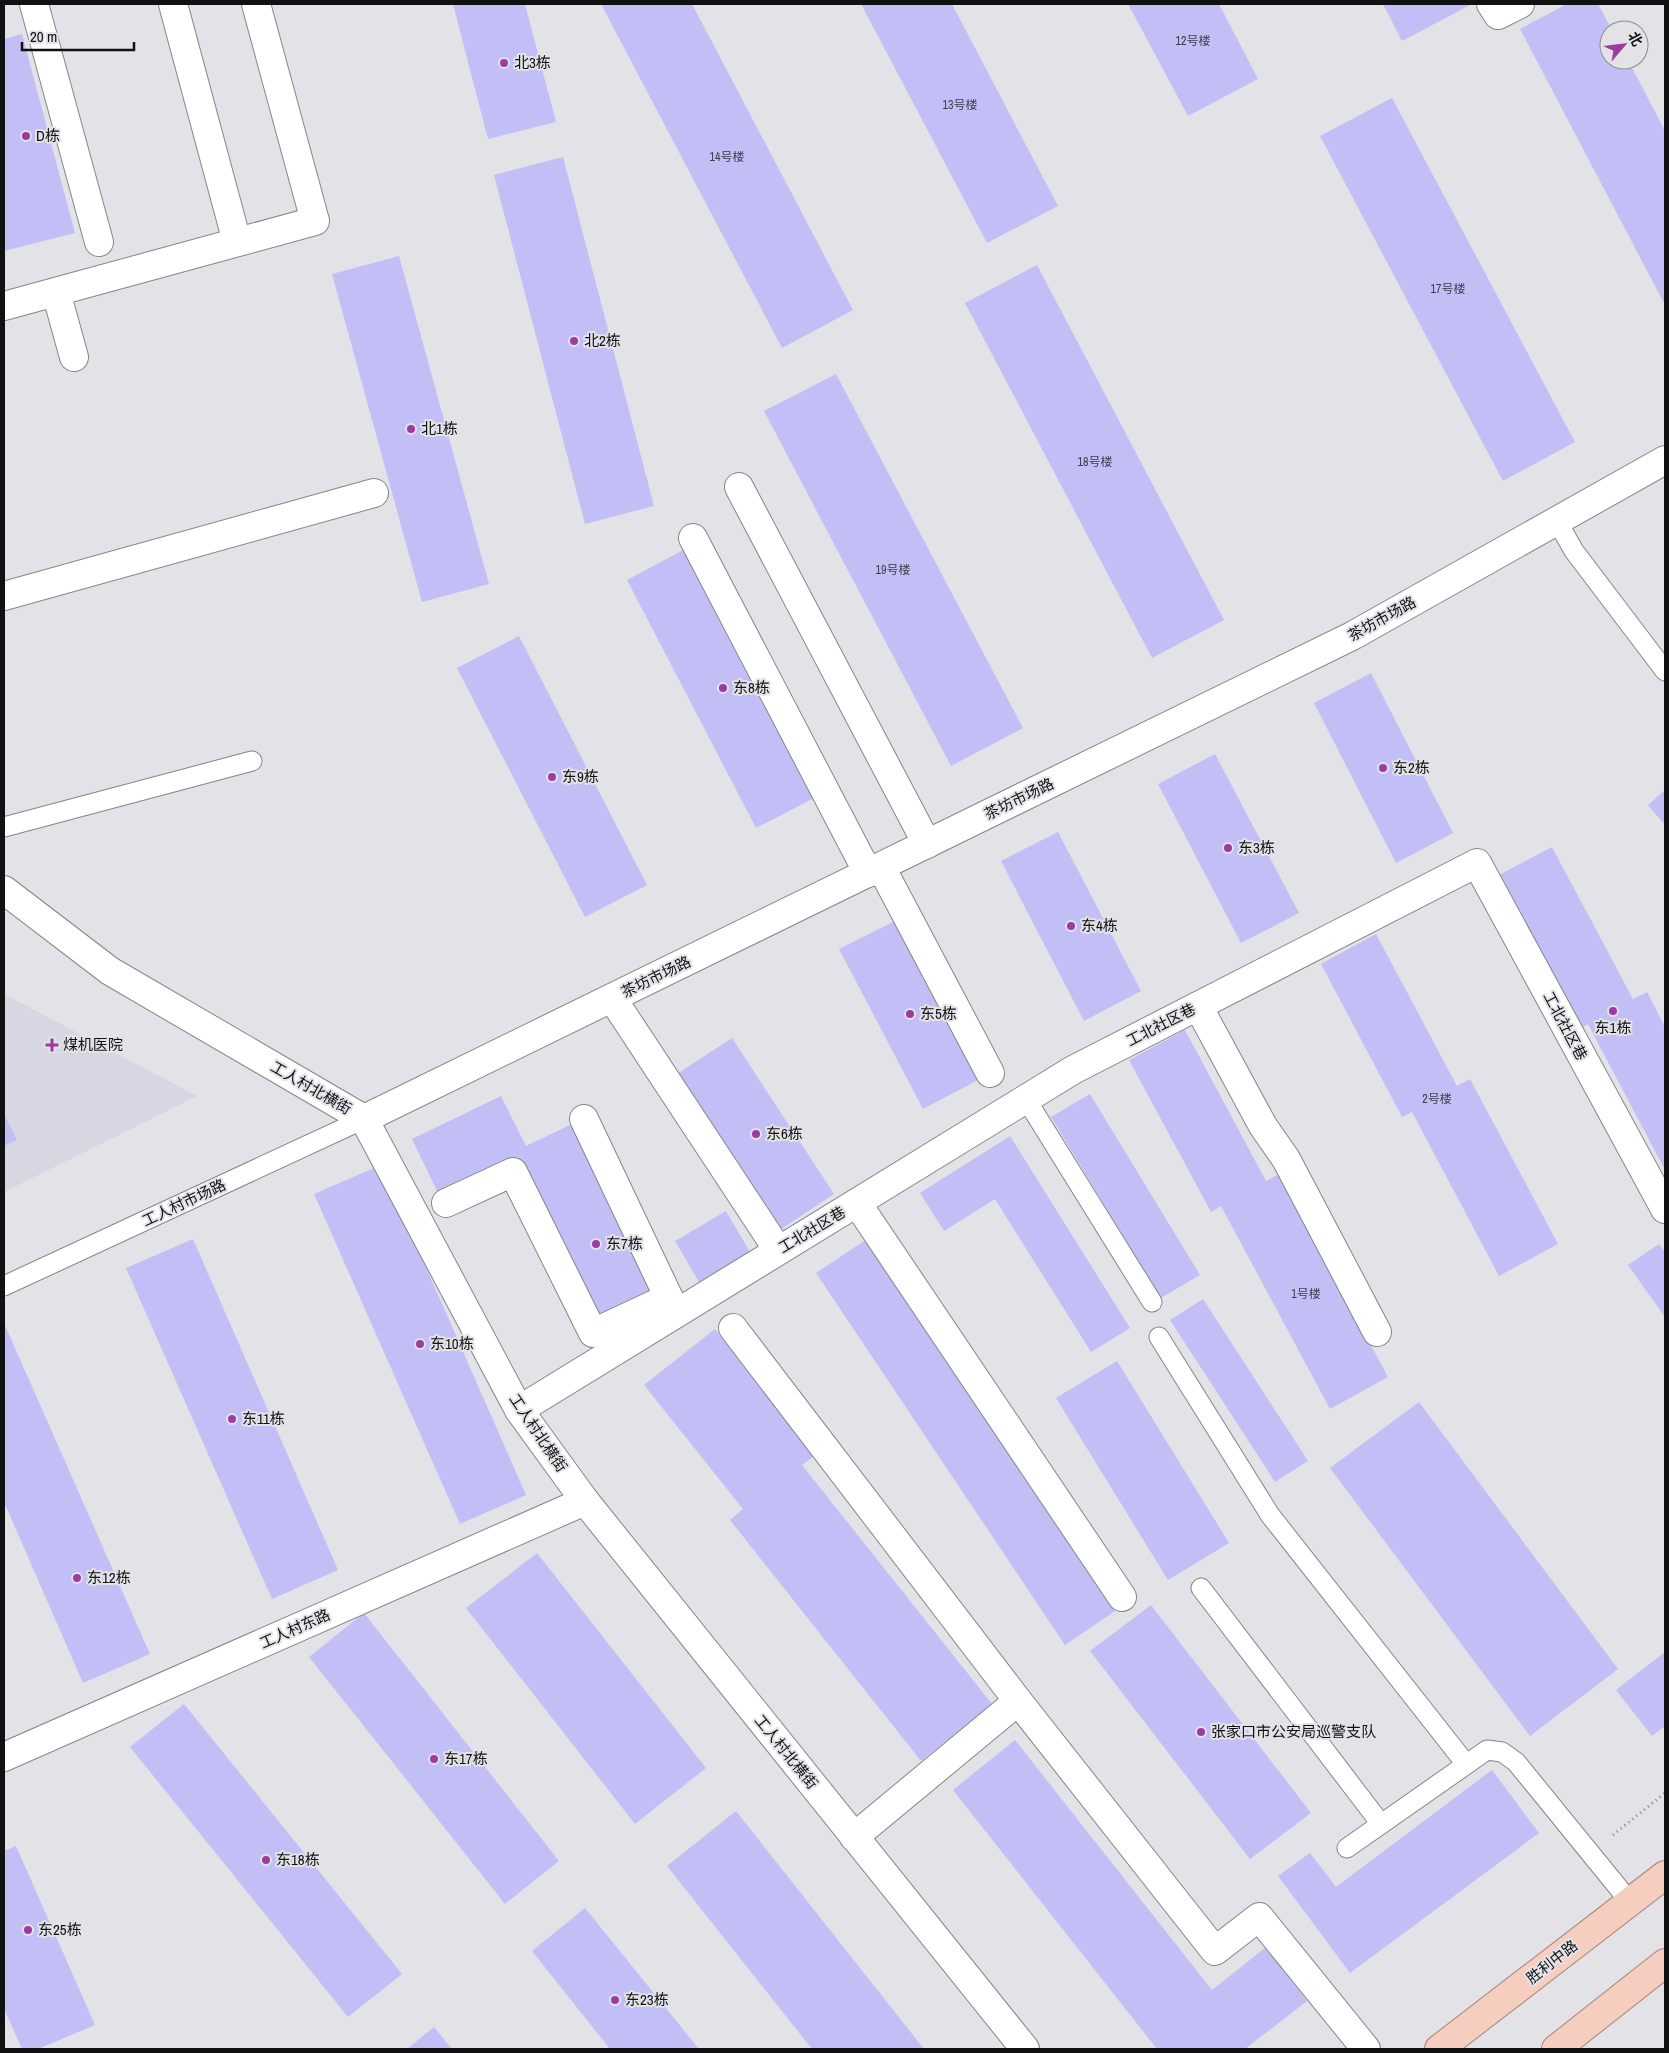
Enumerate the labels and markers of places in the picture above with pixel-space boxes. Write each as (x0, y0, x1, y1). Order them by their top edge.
place label: 北3栋 (514, 52, 551, 73)
marker: 北3栋 (498, 57, 510, 69)
place label: D栋 (36, 125, 60, 146)
marker: D栋 (20, 130, 32, 142)
place label: 北2栋 (584, 330, 621, 351)
marker: 北2栋 (568, 335, 580, 347)
place label: 北1栋 (421, 418, 458, 439)
marker: 北1栋 (405, 423, 417, 435)
place label: 东8栋 (733, 677, 770, 698)
marker: 东8栋 (717, 682, 729, 694)
place label: 东2栋 (1393, 757, 1430, 778)
marker: 东2栋 (1377, 762, 1389, 774)
place label: 东9栋 (562, 766, 599, 787)
marker: 东9栋 (546, 771, 558, 783)
place label: 东3栋 (1238, 837, 1275, 858)
marker: 东3栋 (1222, 842, 1234, 854)
place label: 东4栋 (1081, 915, 1118, 936)
marker: 东4栋 (1065, 920, 1077, 932)
place label: 东5栋 (920, 1003, 957, 1024)
marker: 东1栋 (1607, 1005, 1619, 1017)
marker: 东5栋 (904, 1008, 916, 1020)
place label: 东1栋 (1595, 1017, 1631, 1038)
place label: 煤机医院 (63, 1034, 123, 1055)
marker: 煤机医院 (45, 1038, 59, 1052)
place label: 东6栋 (766, 1123, 803, 1144)
marker: 东6栋 (750, 1128, 762, 1140)
place label: 东7栋 (606, 1233, 643, 1254)
marker: 东7栋 (590, 1238, 602, 1250)
place label: 东10栋 (430, 1333, 474, 1354)
marker: 东10栋 (414, 1338, 426, 1350)
place label: 东11栋 (242, 1408, 285, 1429)
marker: 东11栋 (226, 1413, 238, 1425)
place label: 东12栋 (87, 1567, 131, 1588)
marker: 东12栋 (71, 1572, 83, 1584)
place label: 张家口市公安局巡警支队 (1211, 1721, 1376, 1742)
marker: 张家口市公安局巡警支队 (1195, 1726, 1207, 1738)
place label: 东17栋 (444, 1748, 488, 1769)
marker: 东17栋 (428, 1753, 440, 1765)
place label: 东18栋 (276, 1849, 320, 1870)
marker: 东18栋 (260, 1854, 272, 1866)
place label: 东25栋 (38, 1919, 82, 1940)
marker: 东25栋 (22, 1924, 34, 1936)
place label: 东23栋 (625, 1989, 669, 2010)
marker: 东23栋 (609, 1994, 621, 2006)

